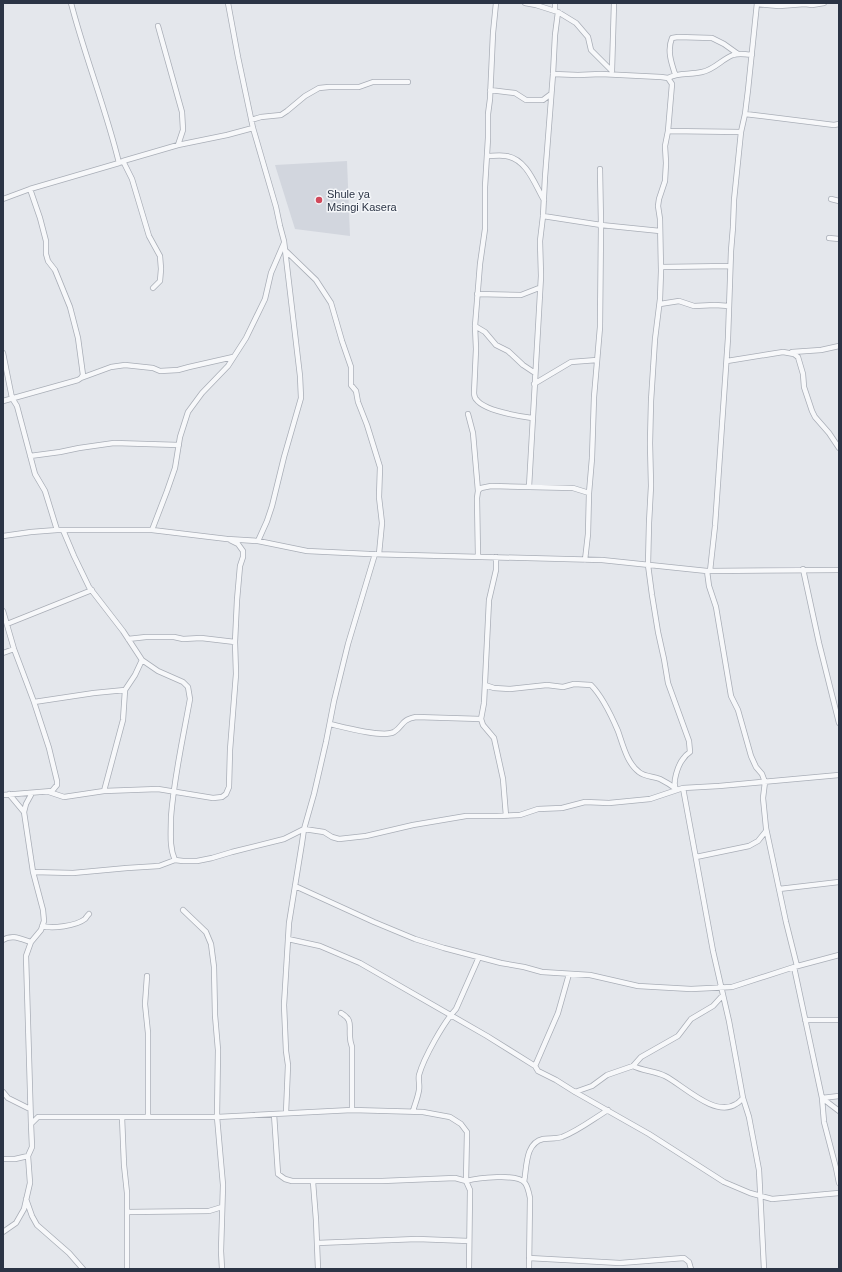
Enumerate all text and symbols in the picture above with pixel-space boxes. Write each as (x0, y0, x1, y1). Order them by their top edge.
place label: Shule ya Msingi Kasera (327, 188, 398, 213)
marker: Shule ya Msingi Kasera (314, 195, 324, 205)

